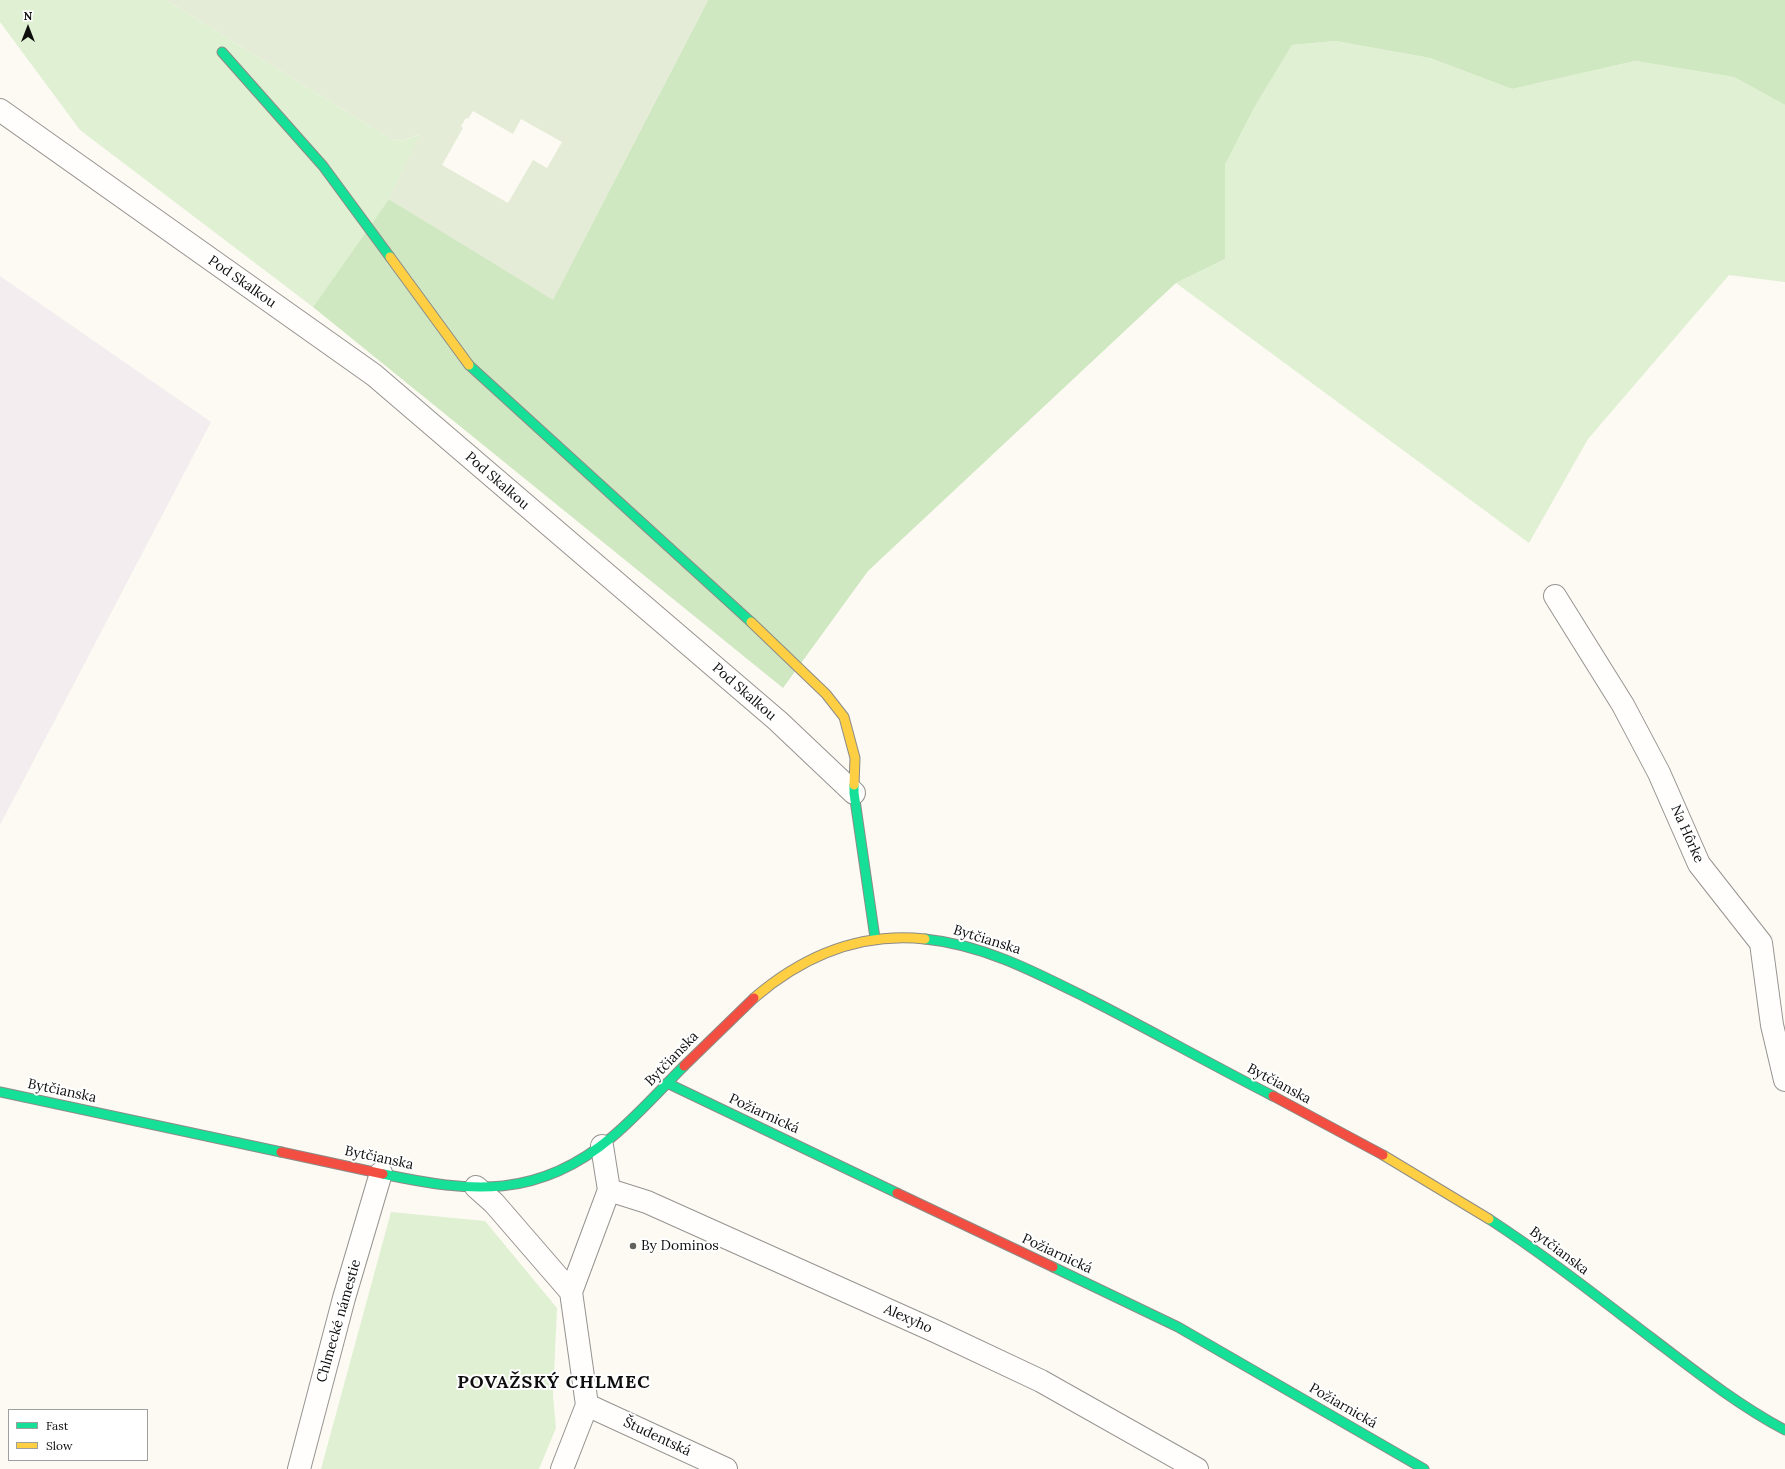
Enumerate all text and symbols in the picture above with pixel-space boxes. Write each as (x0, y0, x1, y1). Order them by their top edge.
north arrow (8, 8, 48, 48)
text: N (24, 9, 32, 23)
street label: Pod Skalkou (205, 252, 279, 312)
street label: Pod Skalkou (462, 449, 532, 513)
street label: Pod Skalkou (709, 660, 779, 724)
street label: Na Hôrke (1667, 803, 1707, 865)
street label: Bytčianska (951, 922, 1023, 958)
street label: Bytčianska (642, 1028, 702, 1090)
street label: Bytčianska (1244, 1060, 1314, 1108)
street label: Bytčianska (26, 1076, 98, 1106)
street label: Požiarnická (726, 1090, 802, 1138)
street label: Bytčianska (343, 1143, 415, 1173)
street label: Bytčianska (1526, 1223, 1592, 1279)
street label: Požiarnická (1019, 1230, 1095, 1278)
place label: By Dominos (641, 1238, 719, 1254)
marker: By Dominos (628, 1241, 638, 1251)
street label: Chlmecké námestie (313, 1257, 365, 1385)
street label: Alexyho (881, 1301, 935, 1337)
district label: POVAŽSKÝ CHLMEC (457, 1372, 651, 1394)
street label: Požiarnická (1306, 1380, 1380, 1432)
legend (8, 1409, 148, 1461)
street label: Študentská (621, 1414, 693, 1460)
text: Fast (46, 1418, 69, 1433)
text: Slow (46, 1438, 73, 1453)

